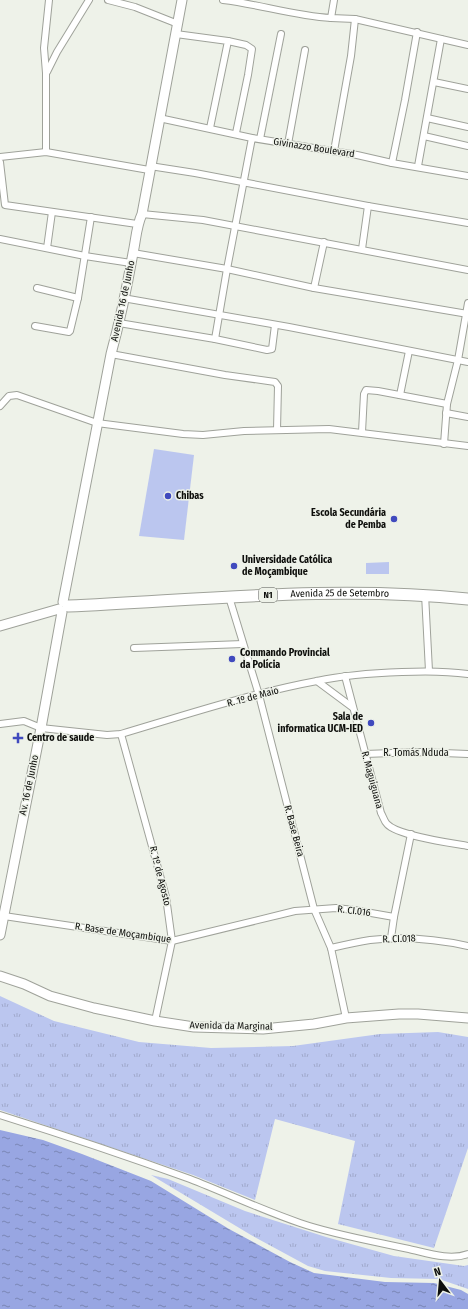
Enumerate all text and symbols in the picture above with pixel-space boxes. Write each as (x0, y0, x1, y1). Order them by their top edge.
street label: Givinazzo Boulevard (273, 136, 355, 160)
street label: Avenida 16 de Junho (109, 259, 137, 343)
place label: Chibas (176, 490, 204, 502)
marker: Chibas (163, 491, 173, 501)
place label: Escola Secundária de Pemba (311, 506, 386, 531)
marker: Escola Secundária de Pemba (389, 514, 399, 524)
place label: Universidade Católica de Moçambique (242, 553, 332, 578)
marker: Universidade Católica de Moçambique (229, 561, 239, 571)
street label: Avenida 25 de Setembro (290, 587, 389, 600)
road number: N1 (259, 588, 277, 602)
place label: Commando Provincial da Polícia (240, 647, 330, 671)
marker: Commando Provincial da Polícia (227, 654, 237, 664)
street label: R. 1º de Maio (226, 684, 280, 710)
place label: Sala de informatica UCM-IED (278, 711, 363, 735)
marker: Sala de informatica UCM-IED (366, 718, 376, 728)
marker: Centro de saude (12, 732, 24, 744)
place label: Centro de saude (27, 732, 94, 744)
street label: R. Tomás Nduda (383, 747, 449, 759)
street label: R. Maguiguana (359, 750, 385, 810)
street label: Av. 16 de Junho (17, 754, 41, 816)
street label: R. Base Beira (281, 804, 307, 858)
street label: R. 1º de Agosto (147, 845, 173, 907)
street label: R. CI.016 (337, 903, 371, 919)
street label: R. Base de Moçambique (74, 920, 172, 946)
street label: R. CI.018 (382, 932, 416, 946)
street label: Avenida da Marginal (189, 1019, 273, 1033)
north arrow (420, 1261, 460, 1301)
text: N (432, 1265, 442, 1279)

